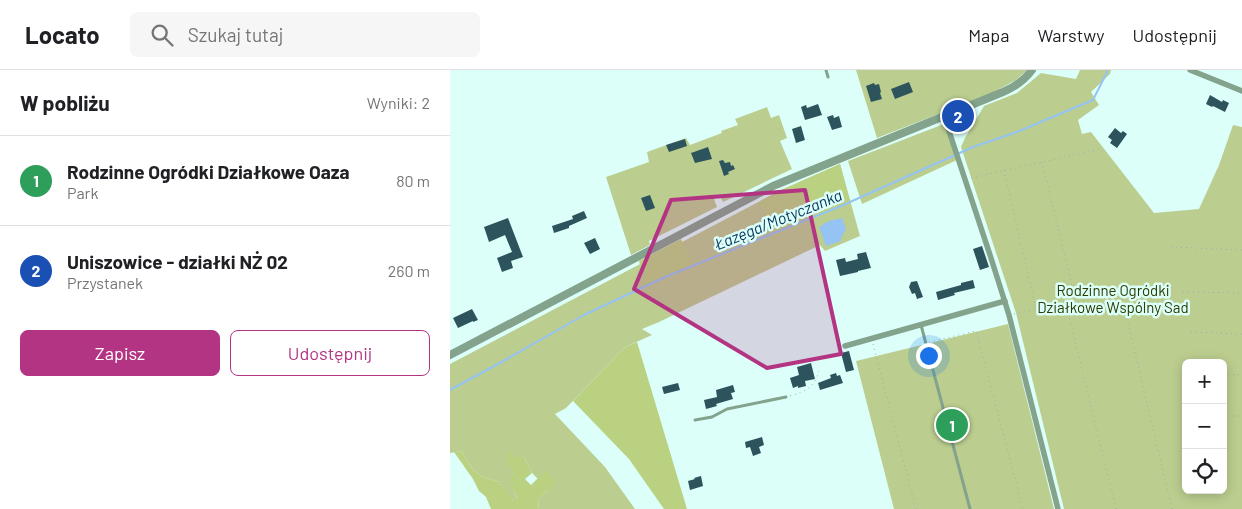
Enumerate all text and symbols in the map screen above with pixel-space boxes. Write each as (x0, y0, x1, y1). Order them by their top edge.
search box (130, 12, 480, 57)
text: Locato (25, 20, 100, 49)
icon: search (148, 21, 176, 49)
text: Szukaj tutaj (188, 23, 283, 46)
text: Mapa (968, 24, 1009, 46)
text: Warstwy (1037, 24, 1105, 46)
text: Udostępnij (1133, 24, 1217, 46)
text: W pobliżu (20, 90, 110, 115)
text: Wyniki: 2 (367, 93, 430, 112)
pin: 2 (942, 97, 974, 135)
text: Rodzinne Ogródki Działkowe Oaza (67, 160, 349, 183)
text: 1 (33, 171, 39, 190)
text: 80 m (396, 171, 430, 190)
text: Park (67, 183, 98, 202)
water label: Łazęga/Motyczanka (711, 185, 845, 254)
text: Uniszowice - działki NŻ 02 (67, 250, 288, 273)
text: 2 (32, 261, 40, 280)
text: 260 m (388, 261, 430, 280)
text: Przystanek (67, 273, 143, 292)
park label: Rodzinne Ogródki Działkowe Wspólny Sad (1037, 281, 1189, 316)
button: Zapisz (20, 330, 220, 376)
button: Udostępnij (230, 330, 430, 376)
your location (916, 343, 942, 369)
map controls (1182, 359, 1227, 494)
button: + (1182, 359, 1227, 404)
button: − (1182, 404, 1227, 449)
pin: 1 (936, 406, 968, 444)
button: locate (1182, 449, 1227, 494)

